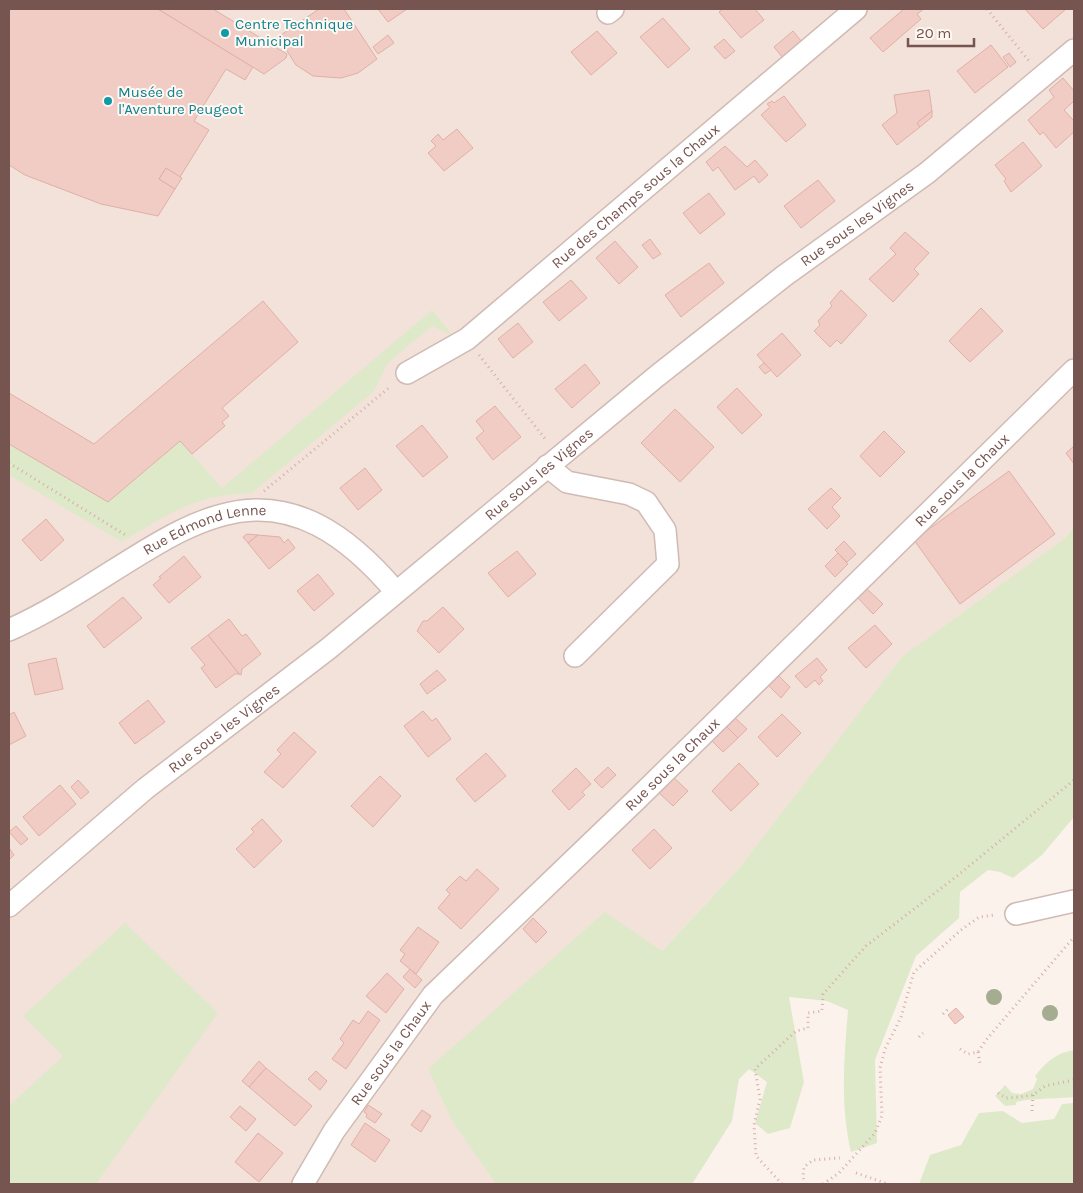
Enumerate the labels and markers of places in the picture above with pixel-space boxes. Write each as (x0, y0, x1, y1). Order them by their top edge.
place label: Centre Technique Municipal (235, 15, 353, 50)
marker: Centre Technique Municipal (219, 27, 231, 39)
place label: Musée de l'Aventure Peugeot (118, 83, 244, 118)
marker: Musée de l'Aventure Peugeot (102, 95, 114, 107)

